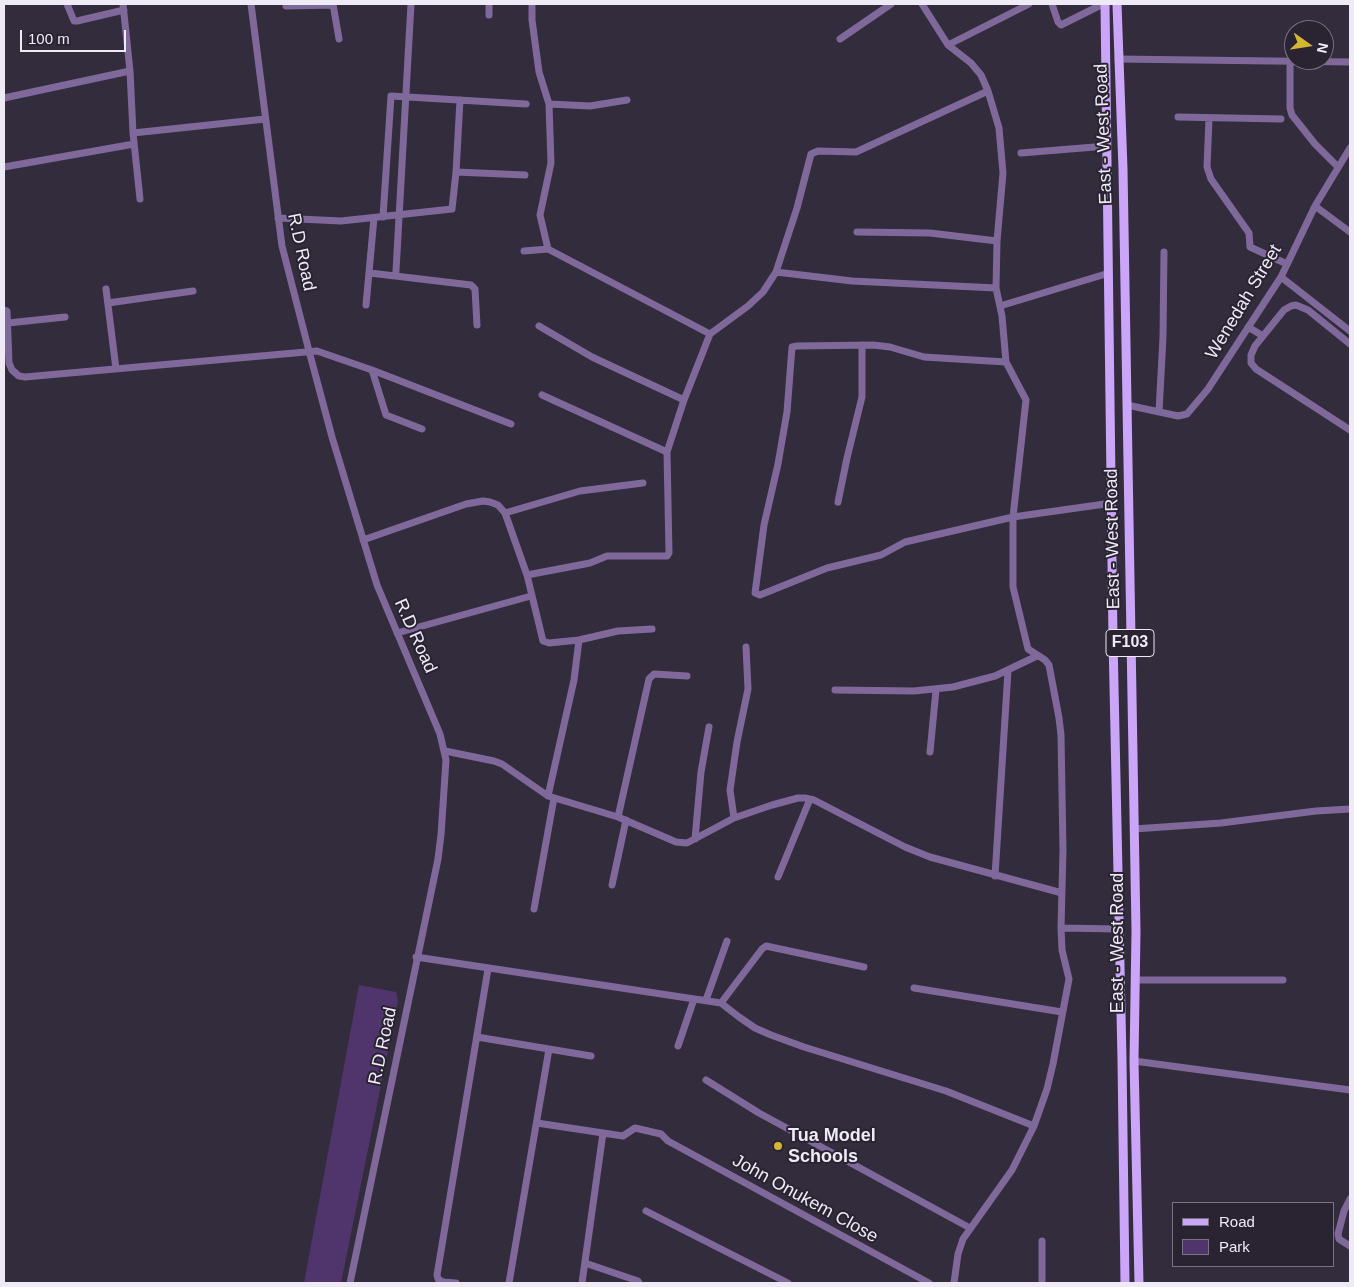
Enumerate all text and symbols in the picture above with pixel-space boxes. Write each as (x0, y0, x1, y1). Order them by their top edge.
scale bar (22, 20, 129, 52)
north arrow (1284, 20, 1334, 70)
text: 100 m (28, 30, 70, 47)
text: N (1314, 41, 1332, 55)
street label: East - West Road (1091, 63, 1117, 205)
street label: R.D Road (282, 211, 320, 293)
street label: Wenedah Street (1201, 241, 1287, 363)
street label: East - West Road (1101, 468, 1125, 610)
street label: R.D Road (389, 596, 441, 676)
road number: F103 (1106, 630, 1154, 656)
street label: East - West Road (1107, 873, 1129, 1013)
street label: R.D Road (364, 1005, 402, 1087)
place label: Tua Model Schools (788, 1125, 876, 1168)
marker: Tua Model Schools (772, 1140, 784, 1152)
street label: John Onukem Close (728, 1150, 882, 1248)
legend (1172, 1202, 1334, 1267)
text: Road (1219, 1213, 1255, 1230)
text: Park (1219, 1238, 1250, 1255)

